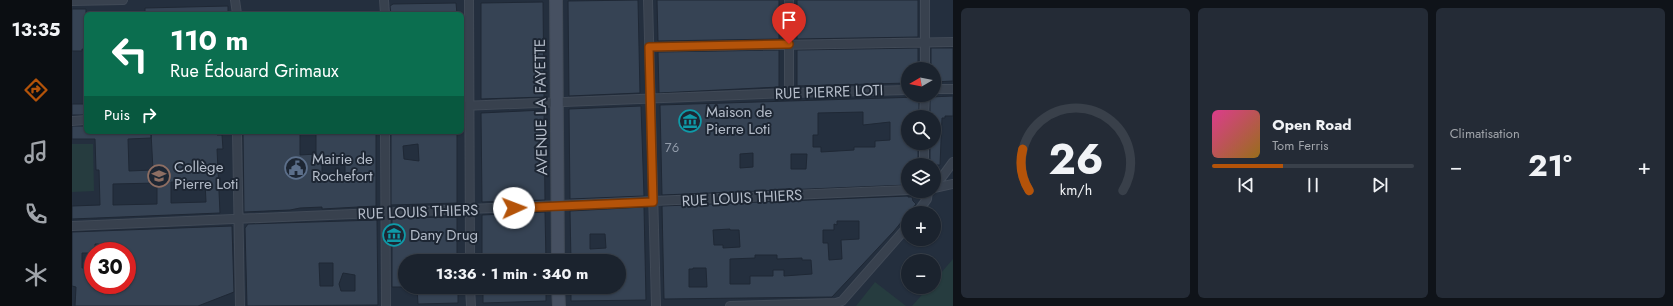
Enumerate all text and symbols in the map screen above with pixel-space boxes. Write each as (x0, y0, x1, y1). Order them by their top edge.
pin (772, 3, 806, 44)
icon: arrive (778, 9, 800, 31)
text: 13:35 (12, 17, 60, 43)
text: 110 m (170, 20, 248, 61)
icon: left (104, 28, 156, 80)
street label: AVENUE LA FAYETTE (529, 39, 553, 175)
text: Rue Édouard Grimaux (170, 58, 339, 84)
north arrow (901, 62, 941, 102)
map controls (901, 62, 941, 294)
icon: directions (22, 76, 50, 104)
street label: RUE PIERRE LOTI (774, 79, 884, 105)
place label: Maison de Pierre Loti (706, 101, 772, 140)
text: Puis (104, 104, 130, 126)
icon: right (138, 104, 160, 126)
museum icon: Maison de Pierre Loti (677, 108, 703, 134)
button: search (901, 110, 941, 150)
text: Open Road (1272, 114, 1352, 136)
text: Climatisation (1450, 124, 1520, 143)
text: 26 (1048, 129, 1103, 190)
text: Tom Ferris (1272, 136, 1329, 155)
icon: music (22, 138, 50, 166)
house number: 76 (665, 138, 679, 157)
text: 21° (1528, 144, 1572, 187)
place label: Mairie de Rochefort (312, 148, 373, 187)
text: − (1450, 150, 1463, 182)
text: + (1637, 150, 1651, 182)
public building icon: Mairie de Rochefort (283, 155, 309, 181)
place label: Collège Pierre Loti (174, 156, 239, 195)
button: layers (901, 158, 941, 198)
school or university icon: Collège Pierre Loti (146, 163, 172, 189)
icon: previous (1235, 174, 1257, 196)
icon: pause (1302, 174, 1324, 196)
icon: next (1369, 174, 1391, 196)
text: km/h (1060, 180, 1092, 200)
street label: RUE LOUIS THIERS (681, 184, 803, 212)
position arrow (493, 187, 535, 229)
street label: RUE LOUIS THIERS (357, 199, 479, 225)
icon: phone (22, 200, 50, 228)
button: + (901, 206, 941, 246)
museum icon: Dany Drug (381, 222, 407, 248)
place label: Dany Drug (410, 224, 478, 246)
speed limit sign: 30 (84, 242, 136, 294)
button: − (901, 254, 941, 294)
icon: climate (22, 261, 50, 289)
text: 13:36 · 1 min · 340 m (436, 263, 588, 285)

